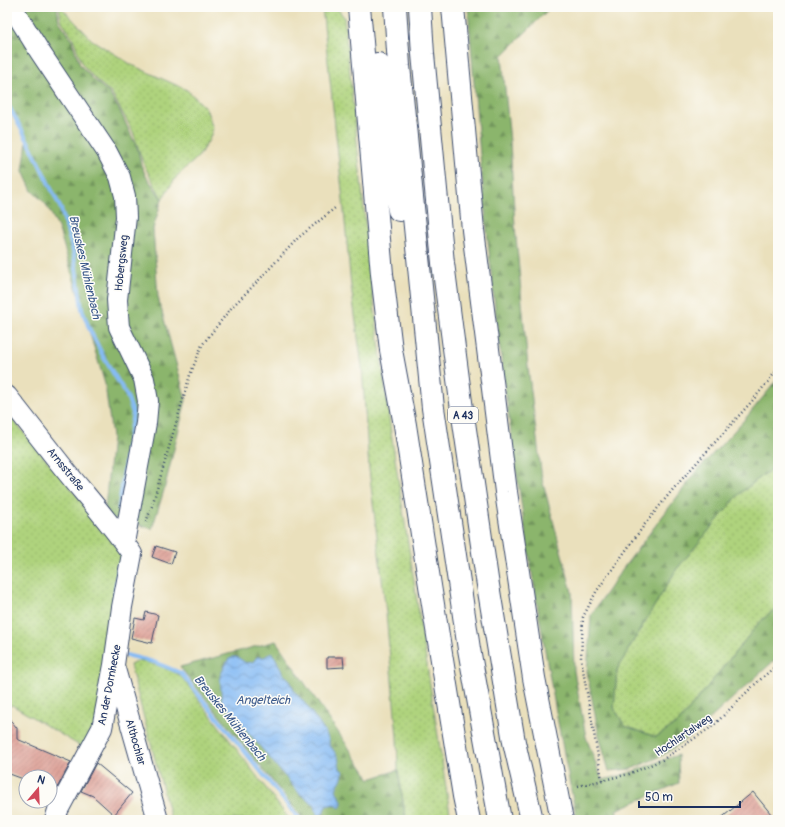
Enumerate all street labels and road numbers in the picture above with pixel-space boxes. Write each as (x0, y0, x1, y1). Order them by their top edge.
street label: Hobergsweg (112, 234, 131, 292)
road number: A 43 (448, 407, 478, 423)
street label: Arnsstraße (44, 445, 87, 494)
street label: An der Dornhecke (95, 643, 124, 727)
street label: Hochlartalweg (652, 711, 715, 759)
street label: Althochlar (123, 717, 148, 767)

